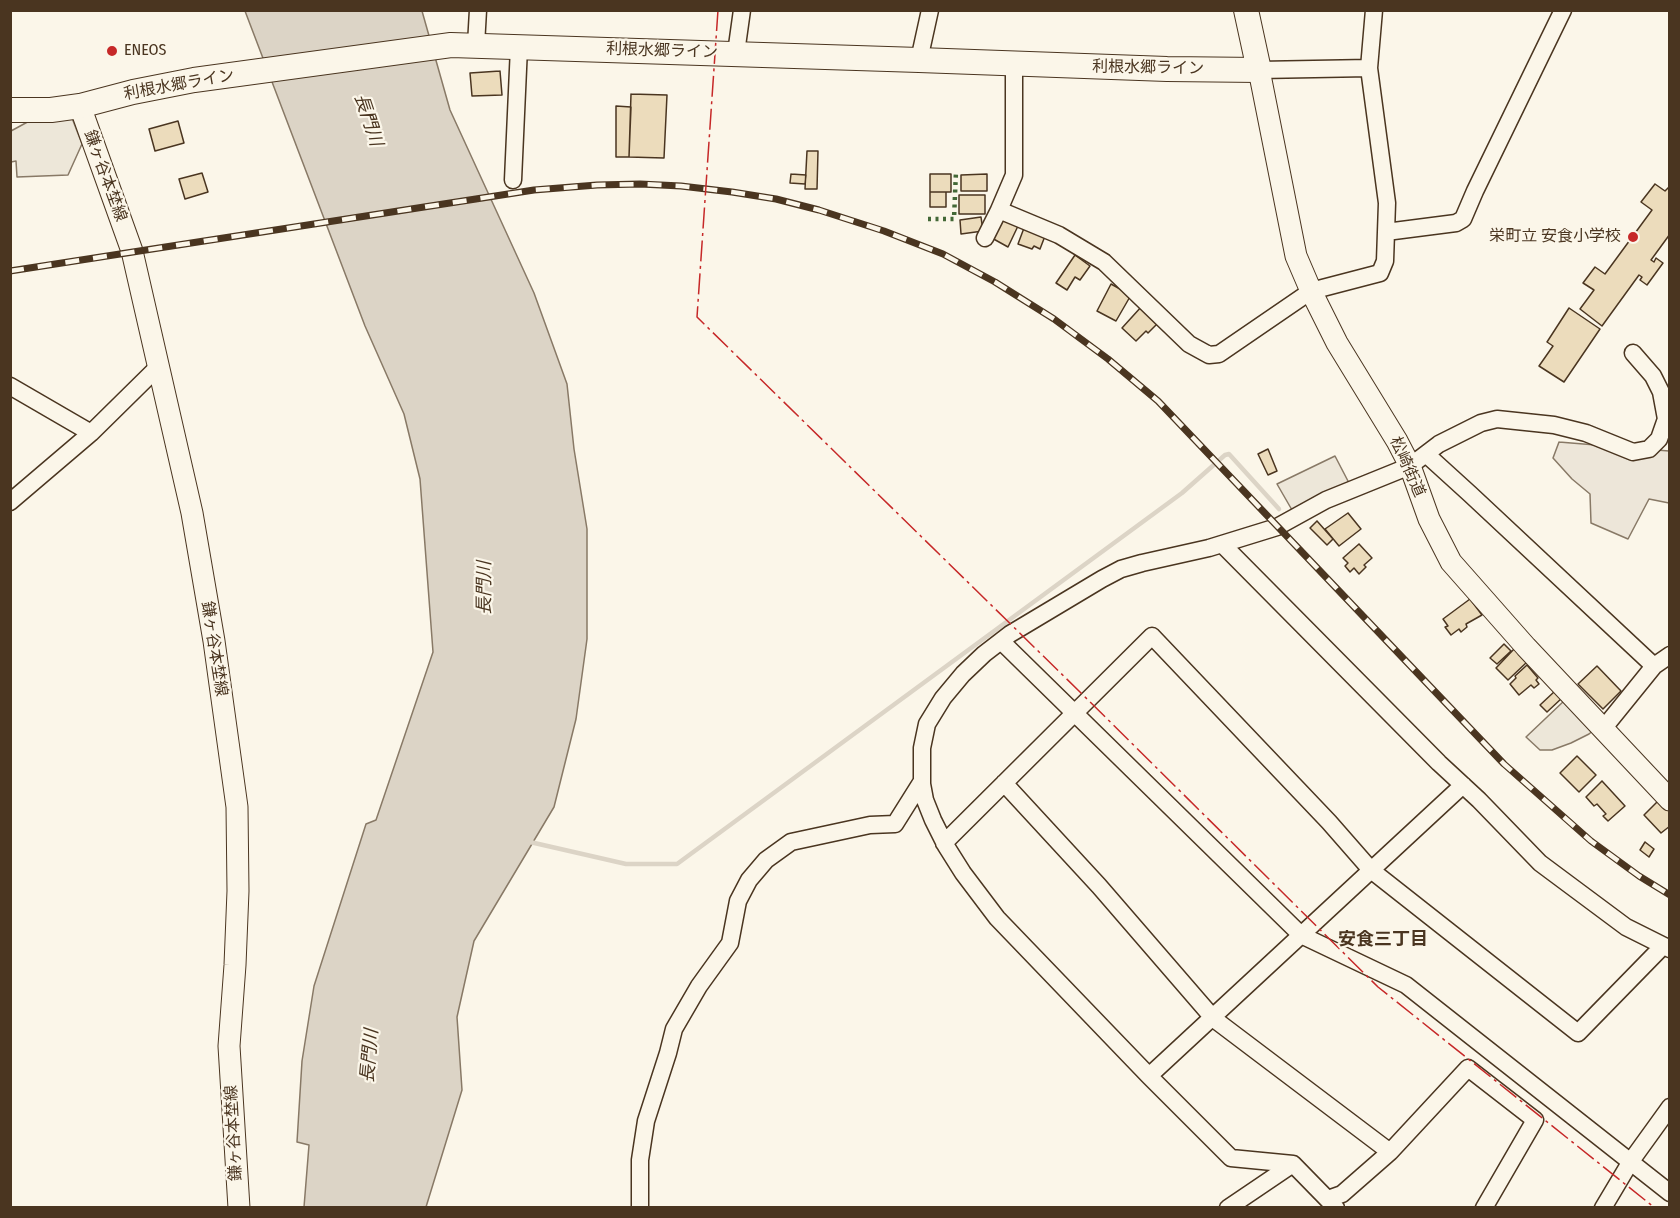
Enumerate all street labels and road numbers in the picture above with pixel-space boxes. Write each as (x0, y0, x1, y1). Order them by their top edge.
street label: 利根水郷ライン (606, 39, 718, 63)
street label: 利根水郷ライン (1092, 57, 1204, 79)
street label: 利根水郷ライン (122, 66, 236, 104)
street label: 鎌ヶ谷本埜線 (80, 128, 130, 224)
street label: 松崎街道 (1385, 434, 1429, 500)
street label: 鎌ヶ谷本埜線 (197, 600, 231, 698)
street label: 鎌ヶ谷本埜線 (222, 1085, 246, 1181)

